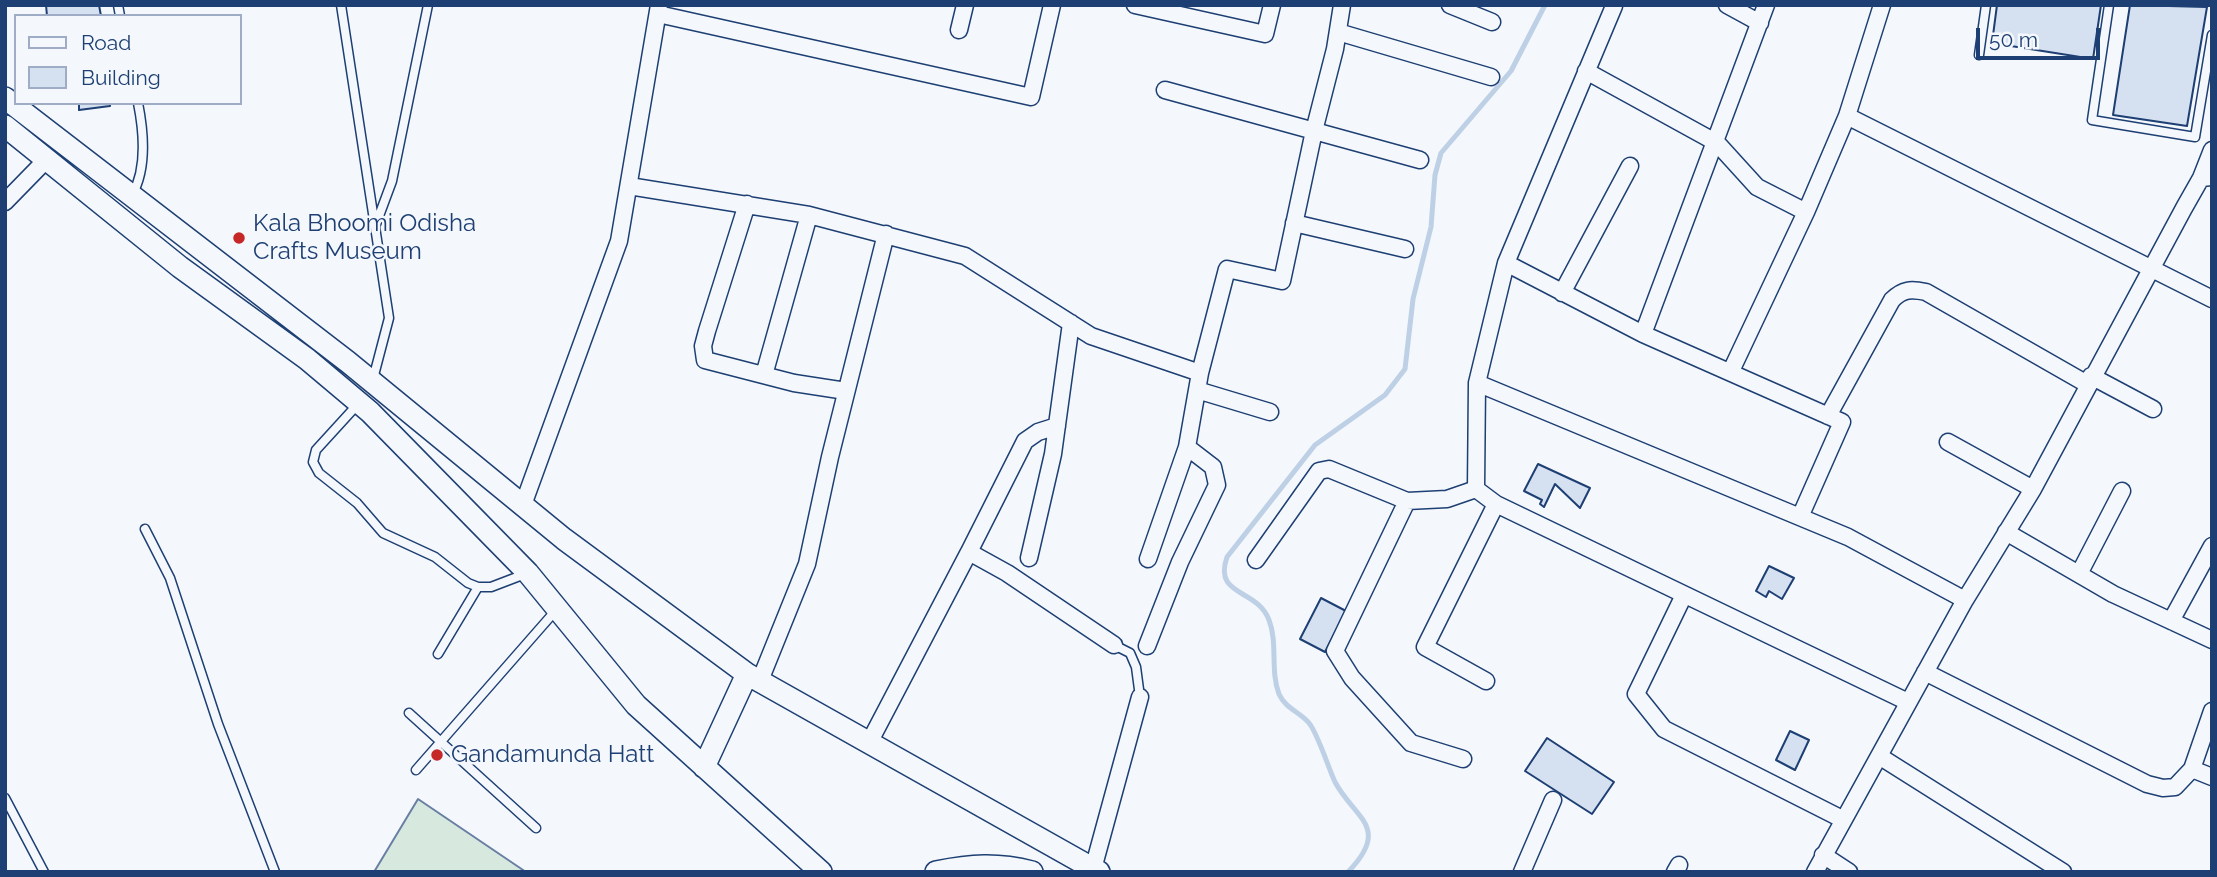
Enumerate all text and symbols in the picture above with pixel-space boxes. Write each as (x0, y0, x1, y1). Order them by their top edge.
legend (14, 14, 242, 105)
scale bar (1979, 14, 2103, 58)
text: 50 m (1989, 27, 2038, 52)
text: Road (81, 30, 131, 55)
text: Building (81, 65, 161, 90)
place label: Kala Bhoomi Odisha Crafts Museum (253, 210, 476, 266)
marker: Kala Bhoomi Odisha Crafts Museum (231, 230, 247, 246)
place label: Gandamunda Hatt (451, 741, 654, 769)
marker: Gandamunda Hatt (429, 747, 445, 763)

